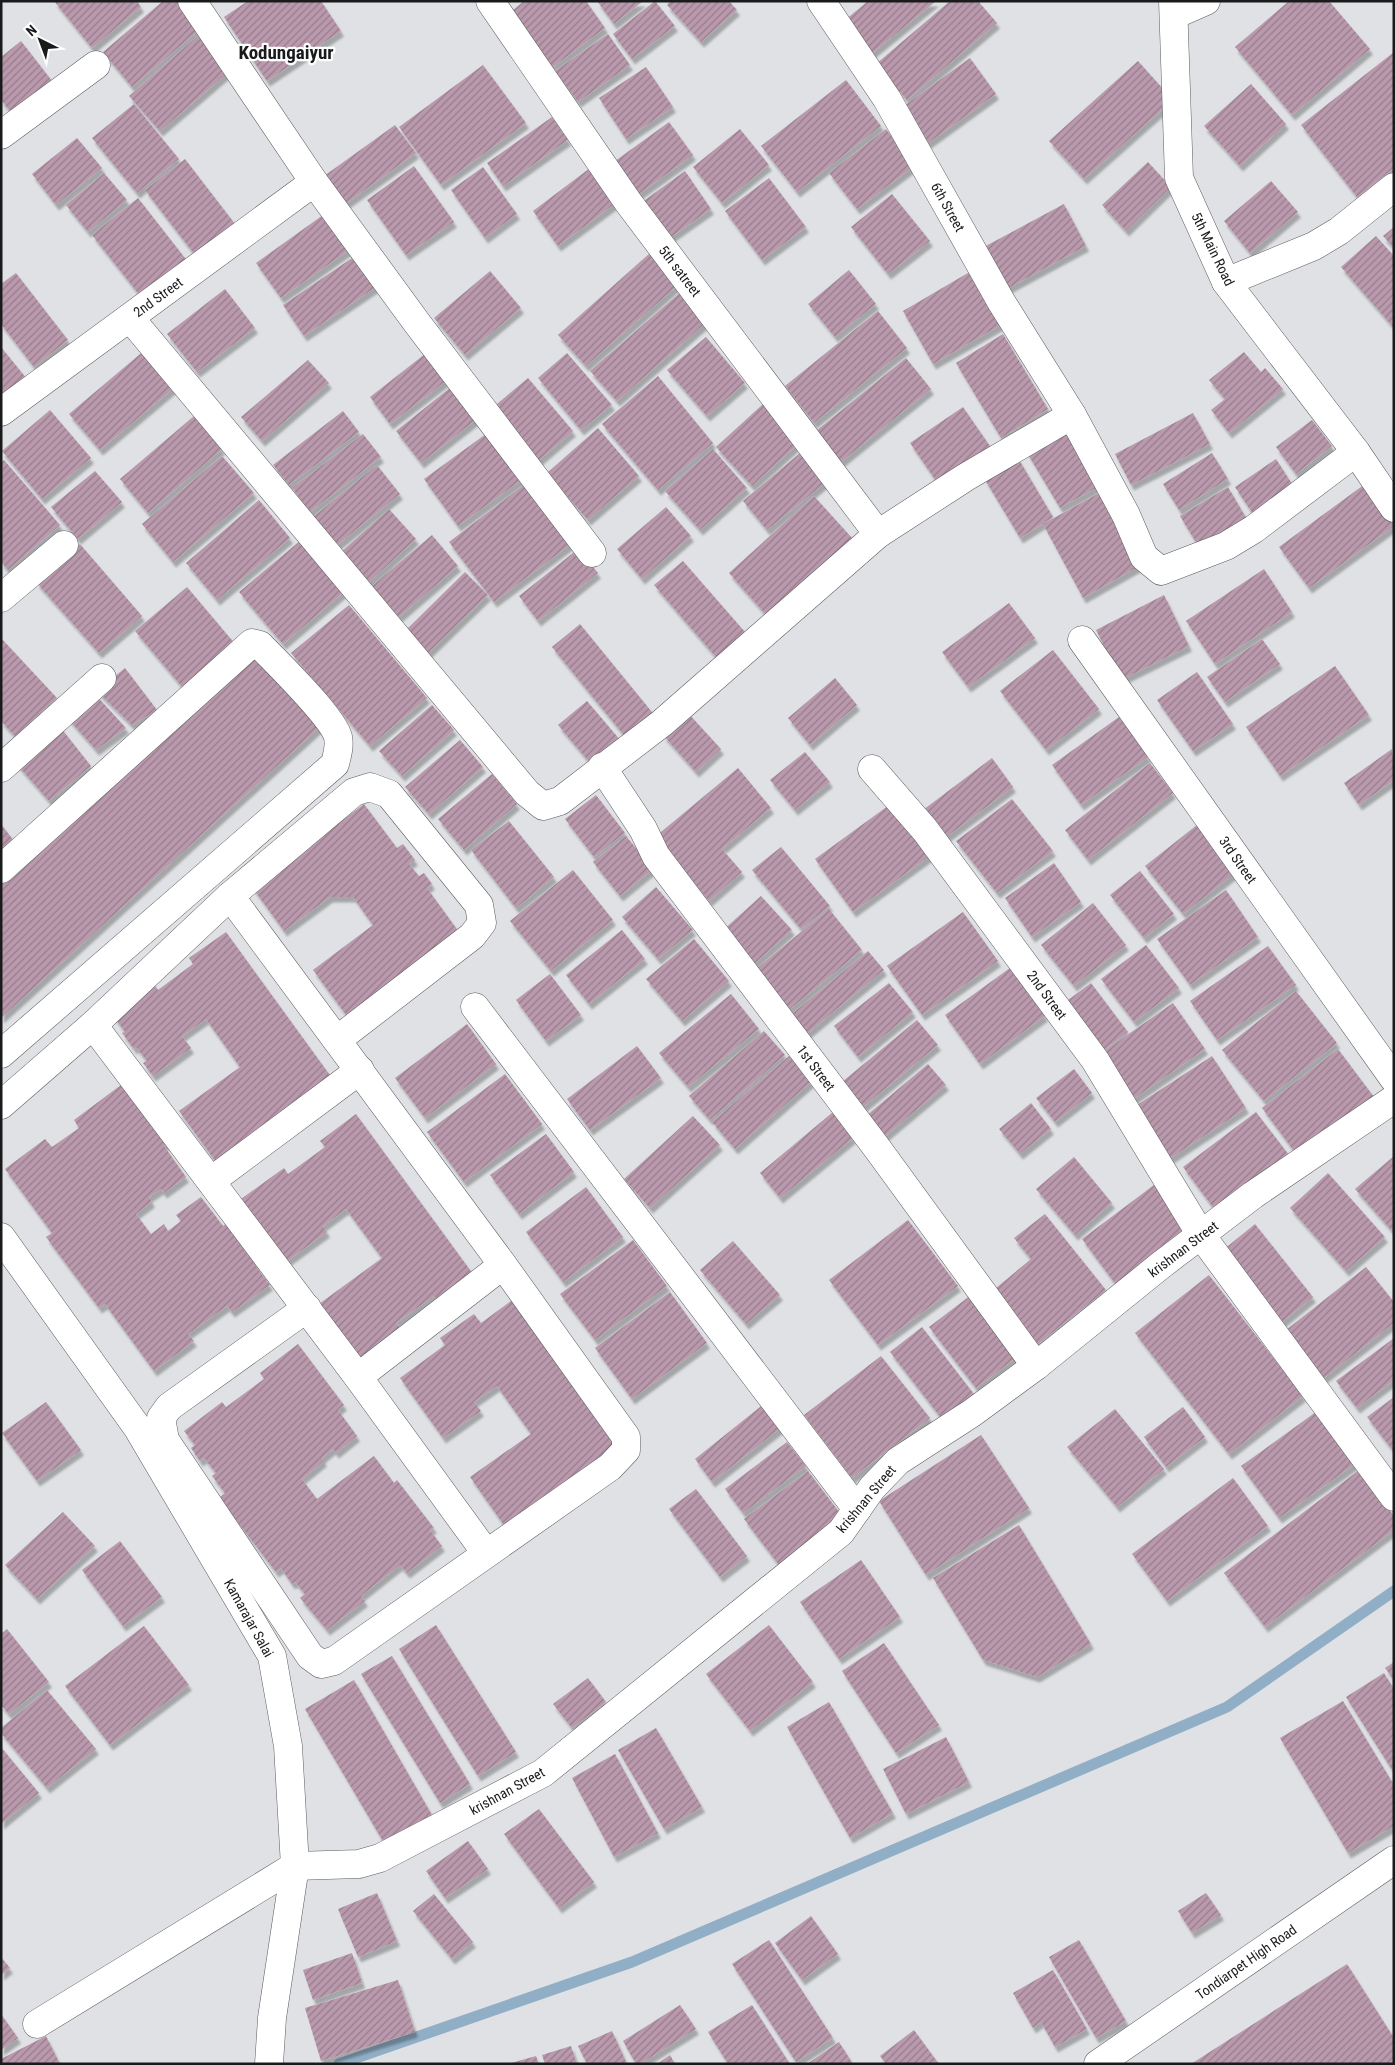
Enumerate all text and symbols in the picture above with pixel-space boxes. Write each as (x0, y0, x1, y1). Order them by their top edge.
north arrow (15, 15, 65, 65)
text: N (23, 22, 40, 39)
district label: Kodungaiyur (238, 41, 334, 64)
street label: 6th Street (928, 180, 968, 234)
street label: 5th Main Road (1188, 210, 1238, 288)
street label: 5th satreet (656, 242, 704, 300)
street label: 2nd Street (130, 274, 186, 320)
street label: 3rd Street (1216, 833, 1260, 887)
street label: 2nd Street (1024, 967, 1070, 1023)
street label: 1st Street (794, 1042, 838, 1094)
street label: krishnan Street (1145, 1218, 1221, 1280)
street label: krishnan Street (833, 1462, 899, 1536)
street label: Kamarajar Salai (221, 1576, 277, 1660)
street label: krishnan Street (467, 1764, 547, 1818)
street label: Tondiarpet High Road (1193, 1921, 1299, 2003)

